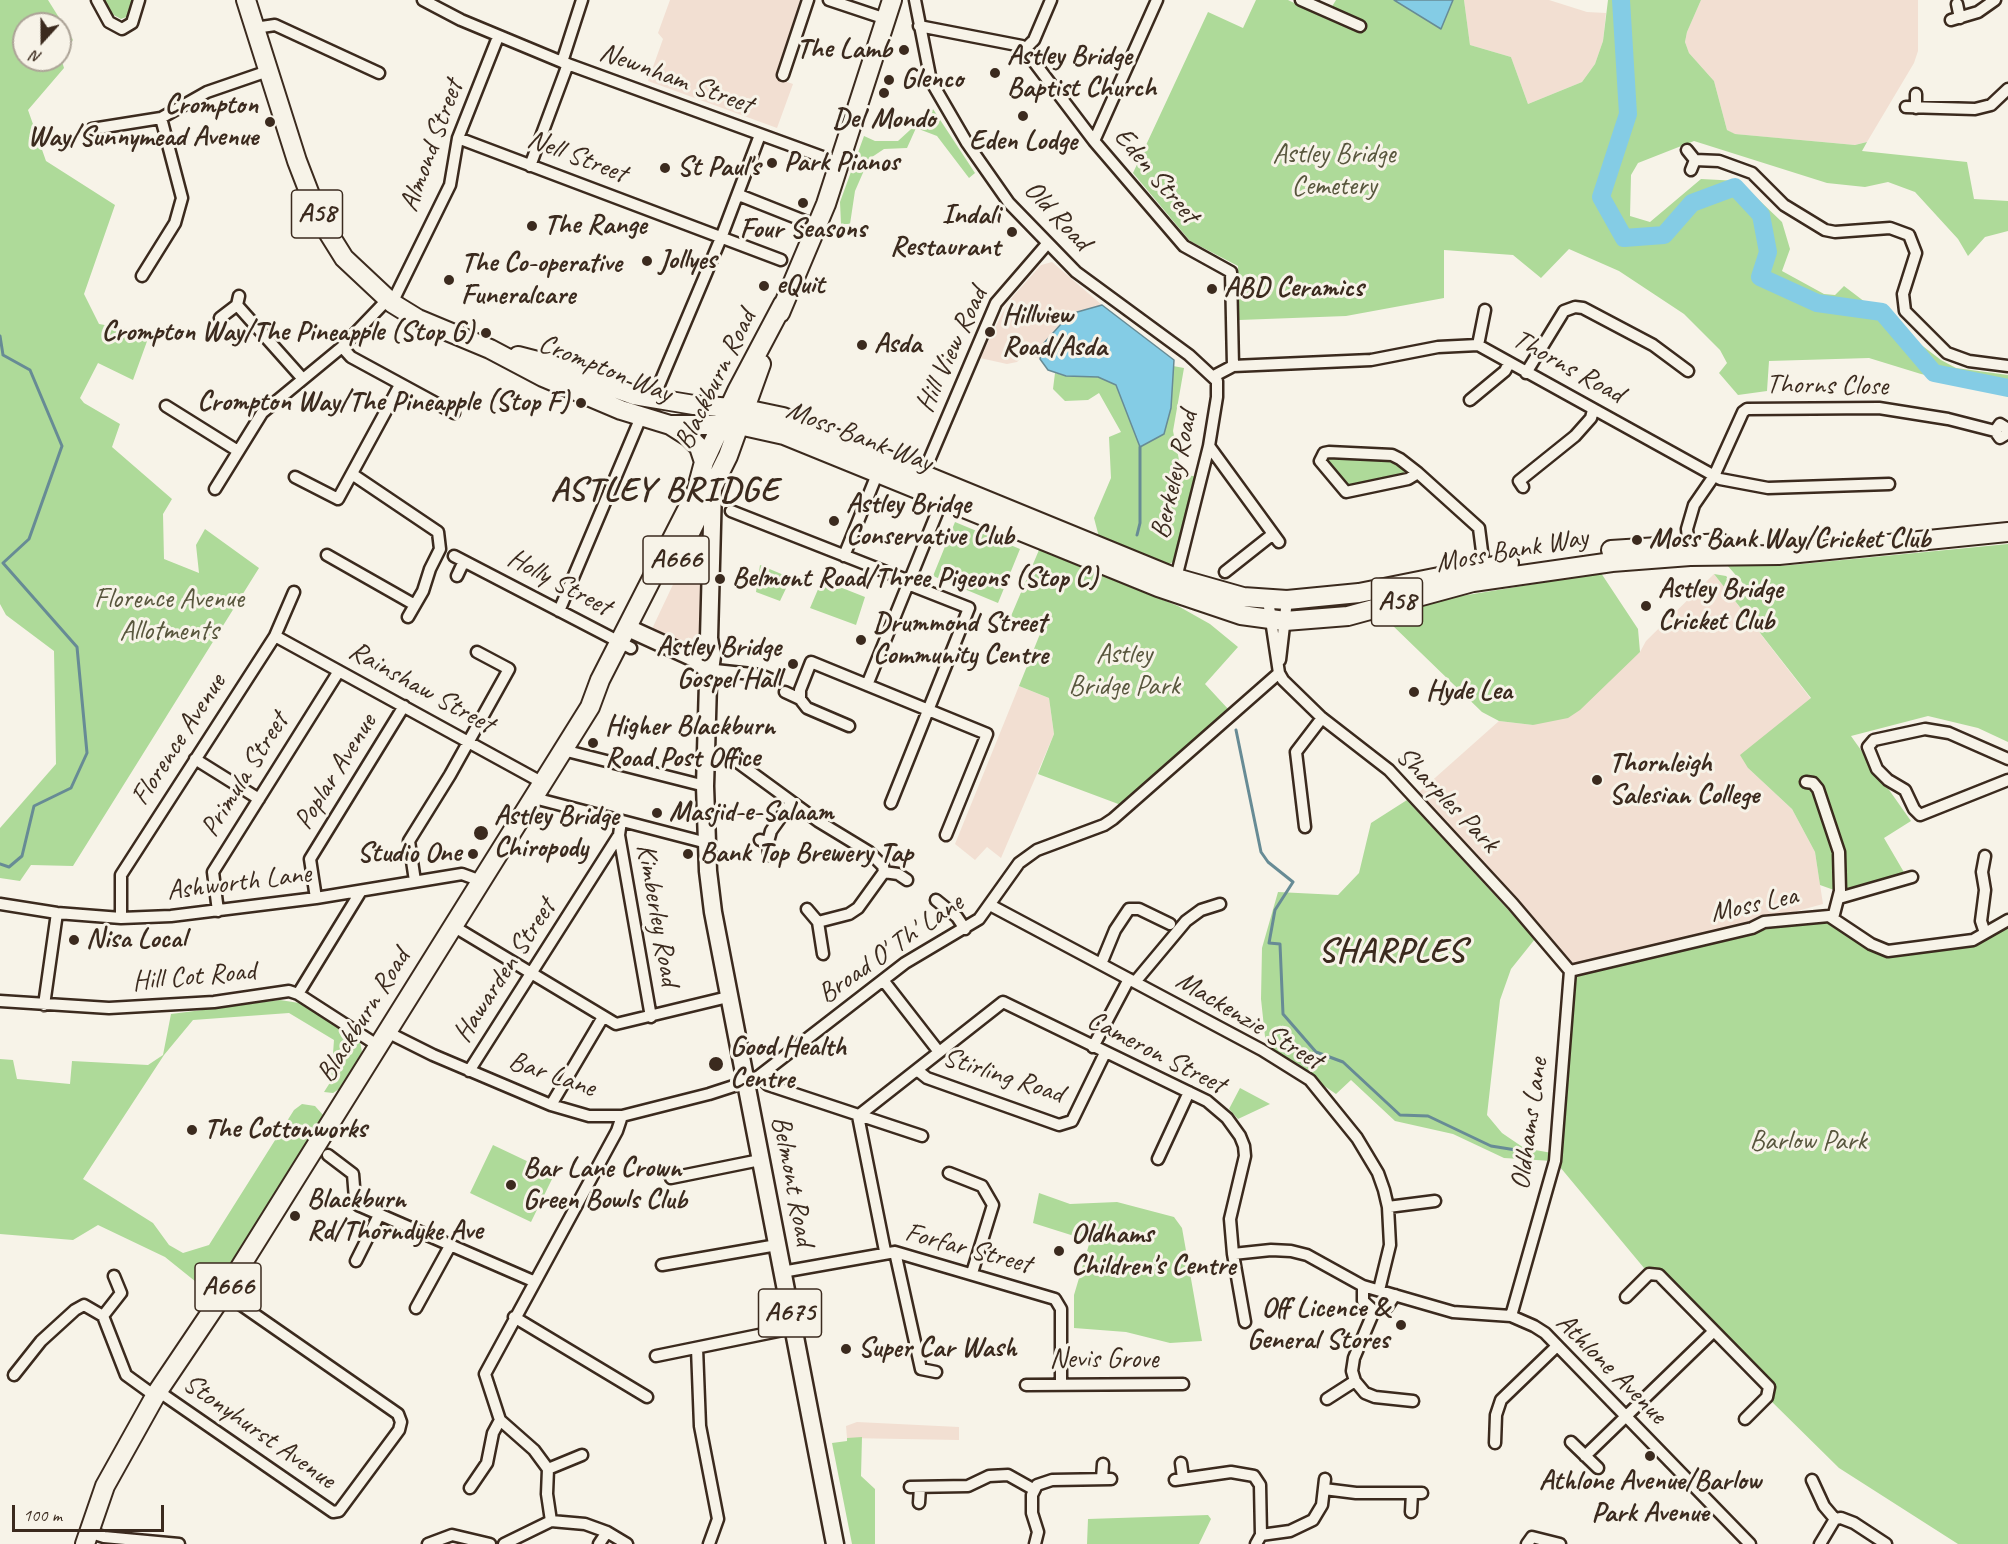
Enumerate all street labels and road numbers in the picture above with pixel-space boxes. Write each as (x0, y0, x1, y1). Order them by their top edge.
street label: Newnham Street (595, 36, 757, 122)
street label: Almond Street (393, 76, 471, 216)
street label: Eden Street (1106, 121, 1206, 231)
street label: Nell Street (523, 123, 631, 191)
street label: Old Road (1016, 174, 1098, 258)
road number: A58 (292, 190, 342, 238)
street label: Hill View Road (909, 282, 995, 418)
street label: Blackburn Road (668, 305, 764, 455)
street label: Thorns Road (1506, 323, 1630, 411)
street label: Crompton Way (533, 327, 677, 411)
street label: Thorns Close (1766, 368, 1888, 404)
street label: Moss Bank Way (781, 394, 937, 480)
street label: Berkeley Road (1144, 408, 1206, 542)
street label: Moss Bank Way (1433, 521, 1591, 581)
road number: A666 (643, 536, 709, 584)
street label: Holly Street (501, 542, 617, 624)
road number: A58 (1372, 578, 1422, 626)
street label: Rainshaw Street (343, 634, 499, 742)
street label: Florence Avenue (124, 668, 234, 812)
street label: Primula Street (194, 707, 296, 843)
street label: Poplar Avenue (287, 708, 385, 836)
street label: Sharples Park (1388, 740, 1506, 860)
street label: Kimberley Road (628, 841, 686, 989)
street label: Ashworth Lane (165, 857, 313, 909)
street label: Moss Lea (1707, 879, 1801, 931)
street label: Broad O' Th' Lane (812, 887, 970, 1011)
street label: Hawarden Street (446, 893, 564, 1049)
street label: Blackburn Road (310, 943, 418, 1089)
street label: Hill Cot Road (131, 955, 257, 999)
street label: Mackenzie Street (1170, 964, 1328, 1078)
street label: Cameron Street (1081, 1004, 1231, 1102)
street label: Stirling Road (938, 1041, 1068, 1111)
street label: Bar Lane (504, 1045, 600, 1105)
street label: Oldhams Lane (1504, 1056, 1556, 1192)
street label: Belmont Road (763, 1113, 821, 1249)
street label: Forfar Street (901, 1216, 1035, 1282)
road number: A666 (195, 1263, 261, 1311)
road number: A675 (758, 1289, 822, 1337)
street label: Athlone Avenue (1548, 1306, 1674, 1432)
street label: Nevis Grove (1050, 1343, 1158, 1377)
street label: Stonyhurst Avenue (176, 1367, 342, 1497)

